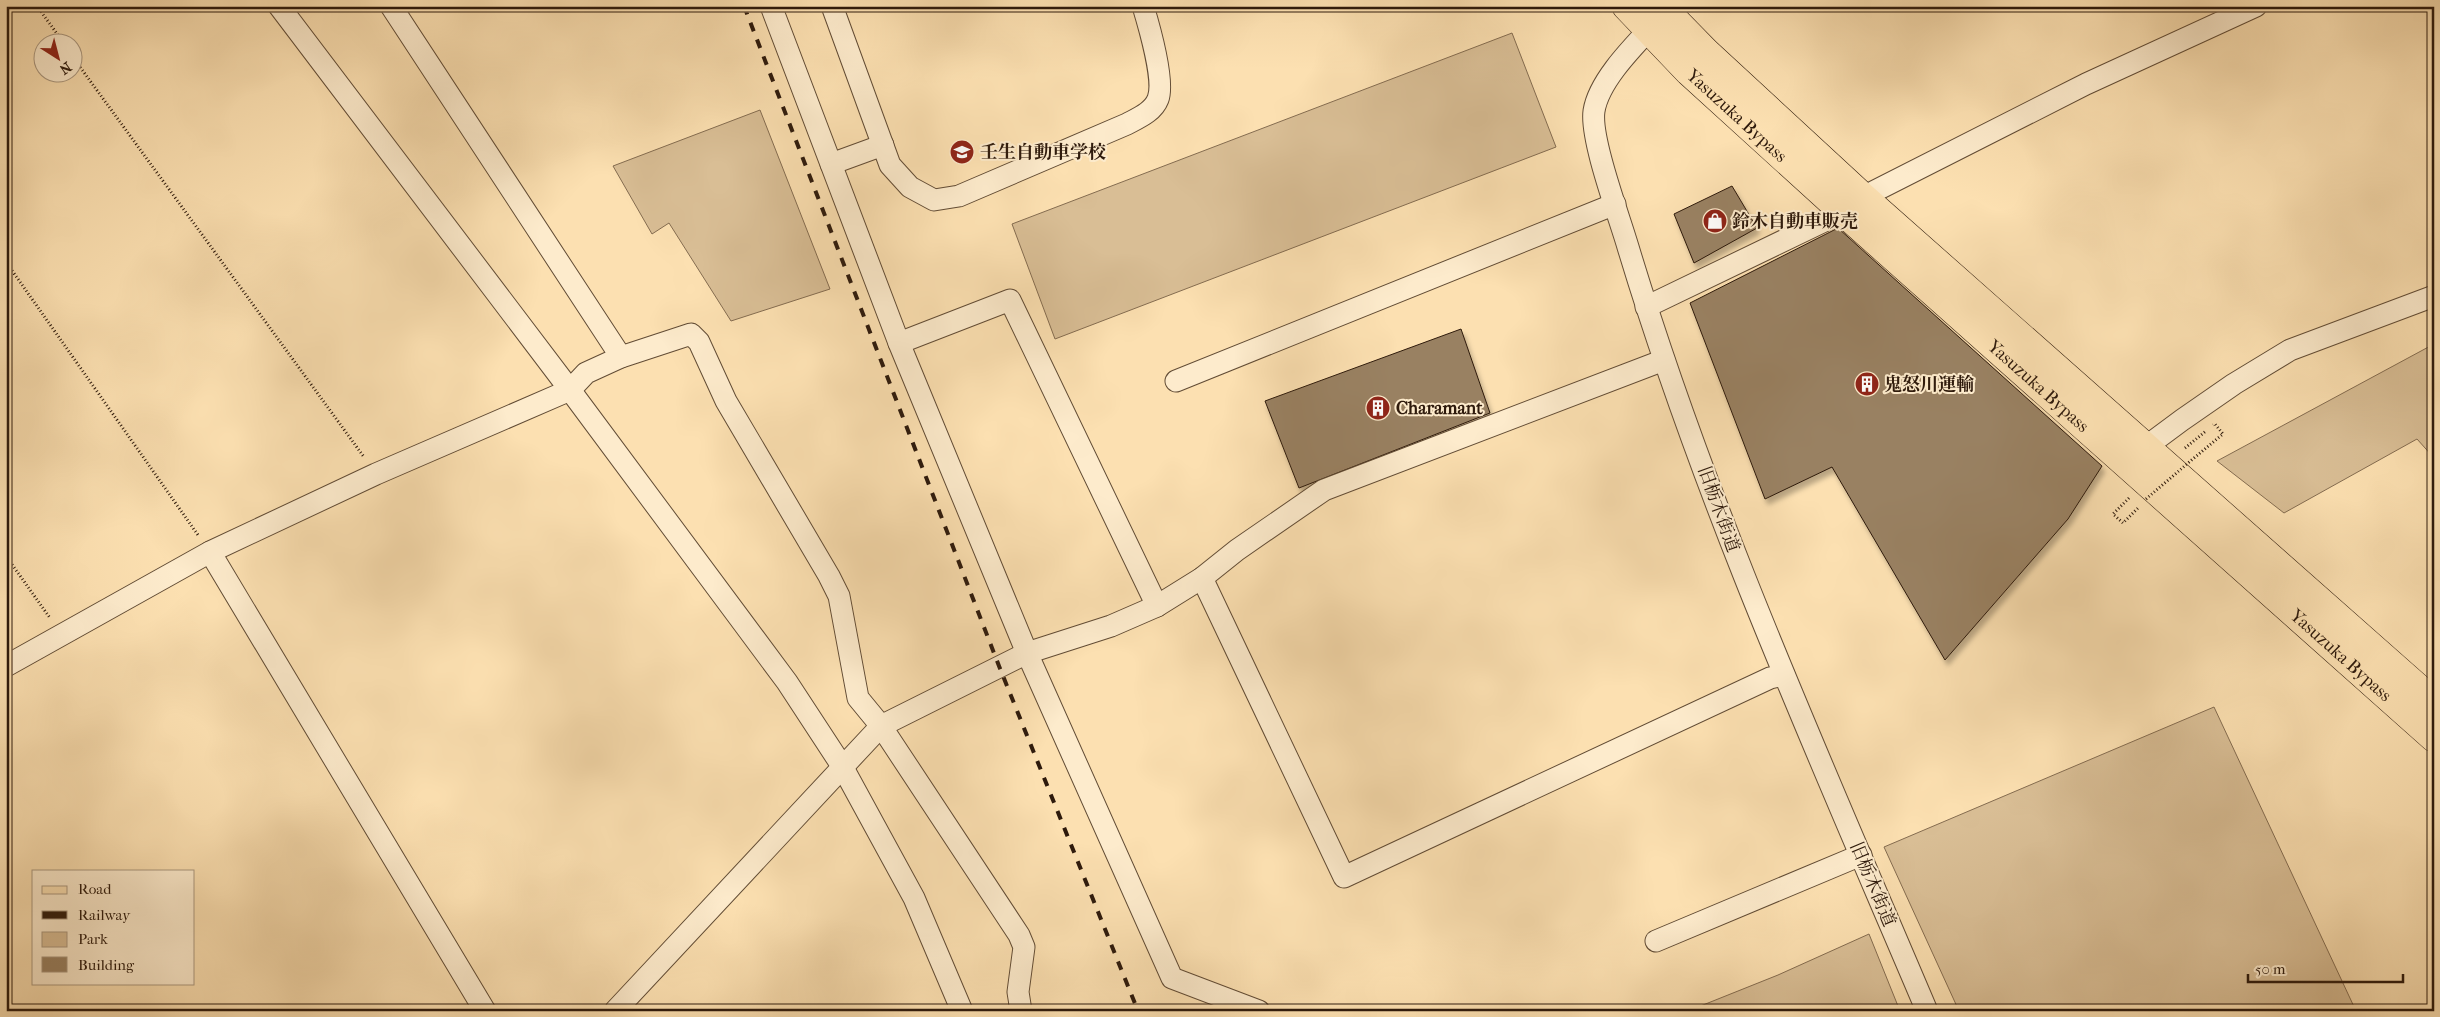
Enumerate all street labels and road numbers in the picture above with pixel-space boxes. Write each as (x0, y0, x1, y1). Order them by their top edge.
street label: Yasuzuka Bypass (1681, 64, 1791, 167)
street label: Yasuzuka Bypass (1982, 335, 2093, 437)
street label: 旧栃木街道 (1693, 463, 1744, 555)
street label: Yasuzuka Bypass (2285, 604, 2396, 706)
street label: 旧栃木街道 (1845, 839, 1900, 930)

